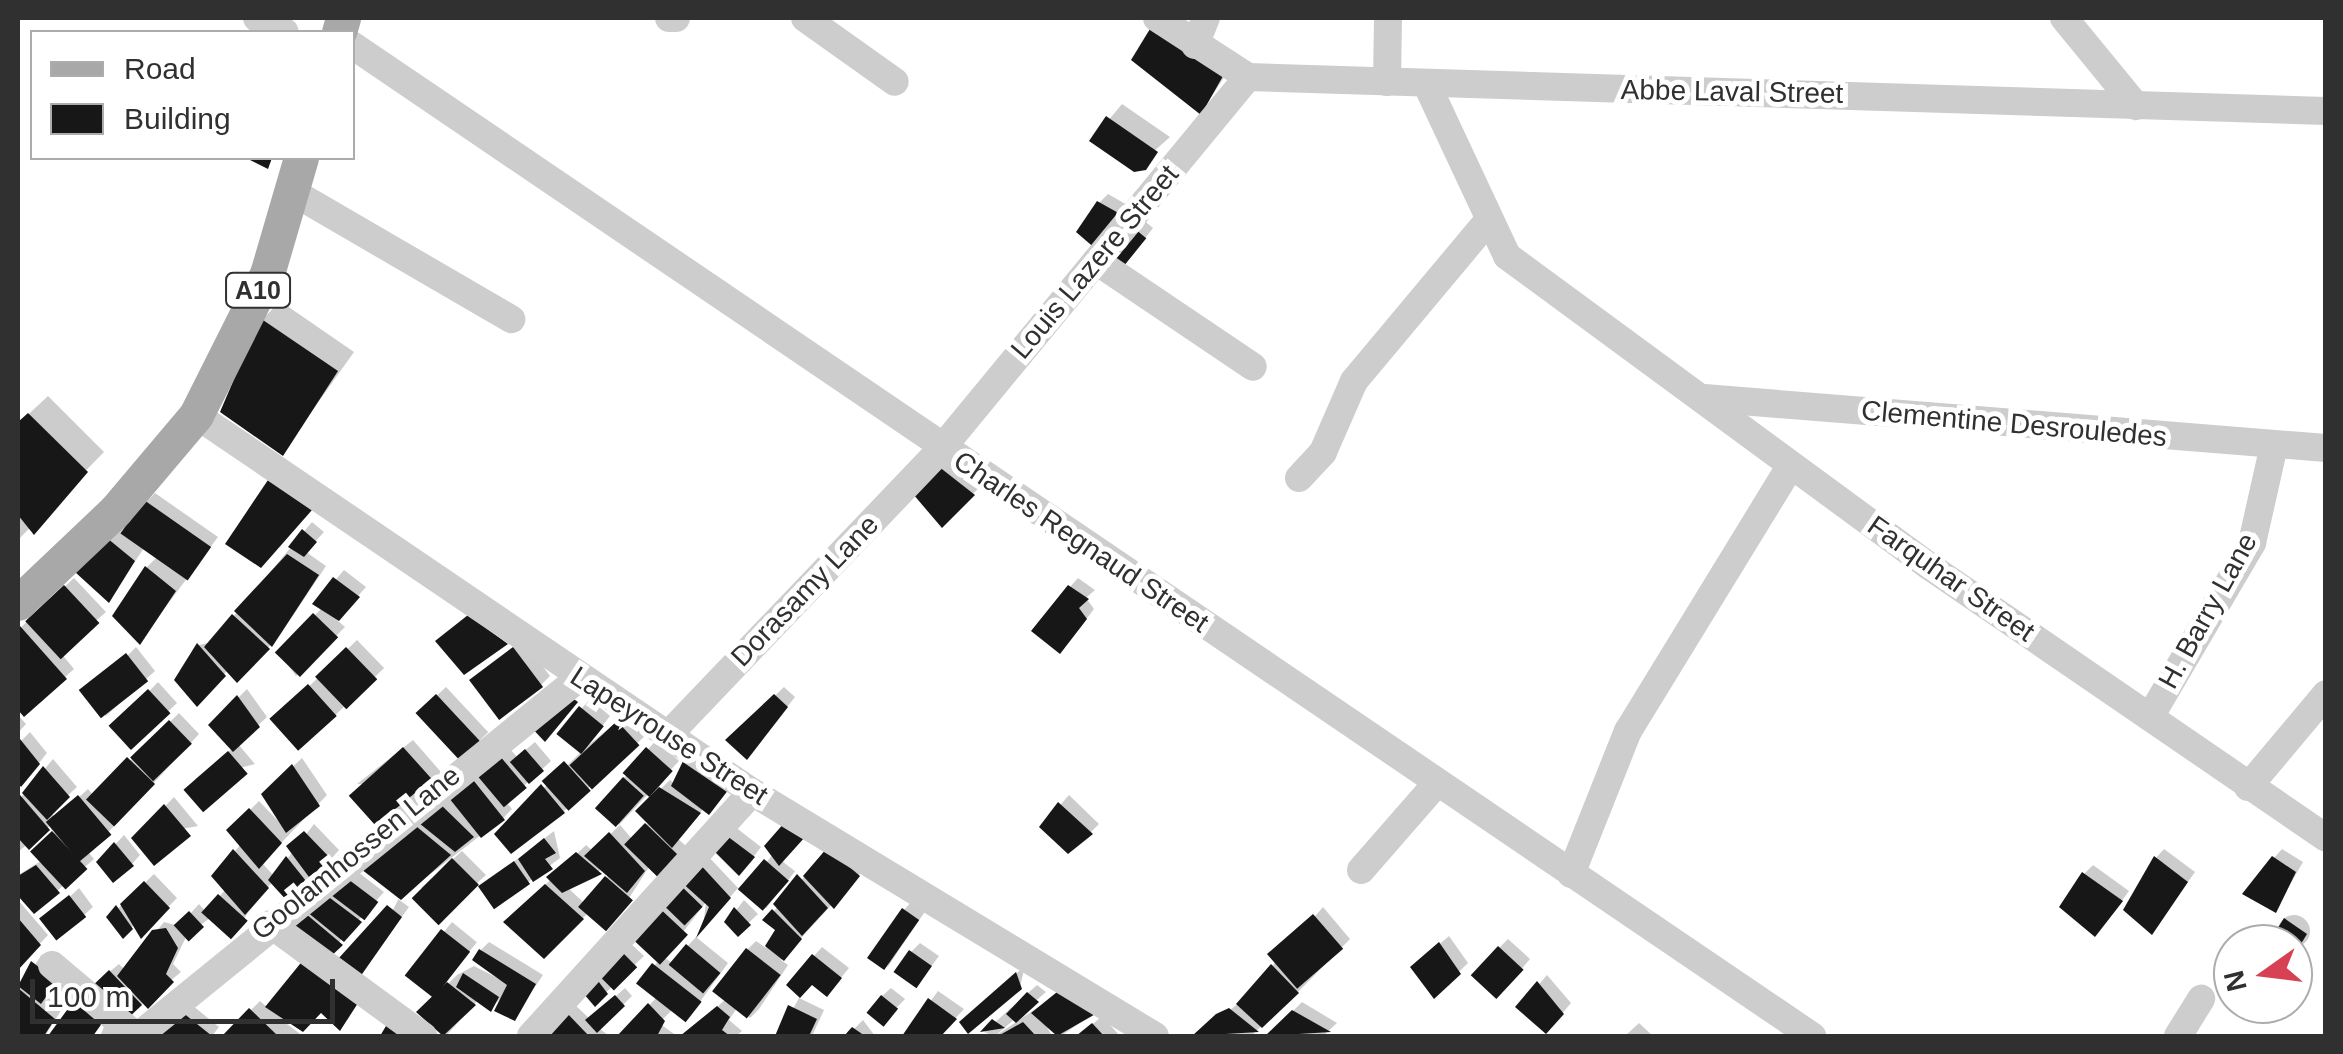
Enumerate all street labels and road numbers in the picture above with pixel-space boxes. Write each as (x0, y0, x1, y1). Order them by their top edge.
street label: Abbe Laval Street (1620, 73, 1844, 111)
street label: Louis Lazere Street (1004, 158, 1186, 366)
road number: A10 (223, 270, 293, 310)
street label: Clementine Desrouledes (1860, 394, 2168, 454)
street label: Charles Regnaud Street (947, 444, 1215, 640)
street label: Dorasamy Lane (724, 508, 886, 674)
street label: Farquhar Street (1861, 509, 2041, 649)
street label: H. Barry Lane (2151, 527, 2265, 695)
street label: Lapeyrouse Street (564, 660, 774, 812)
street label: Goolamhossen Lane (245, 759, 467, 947)

